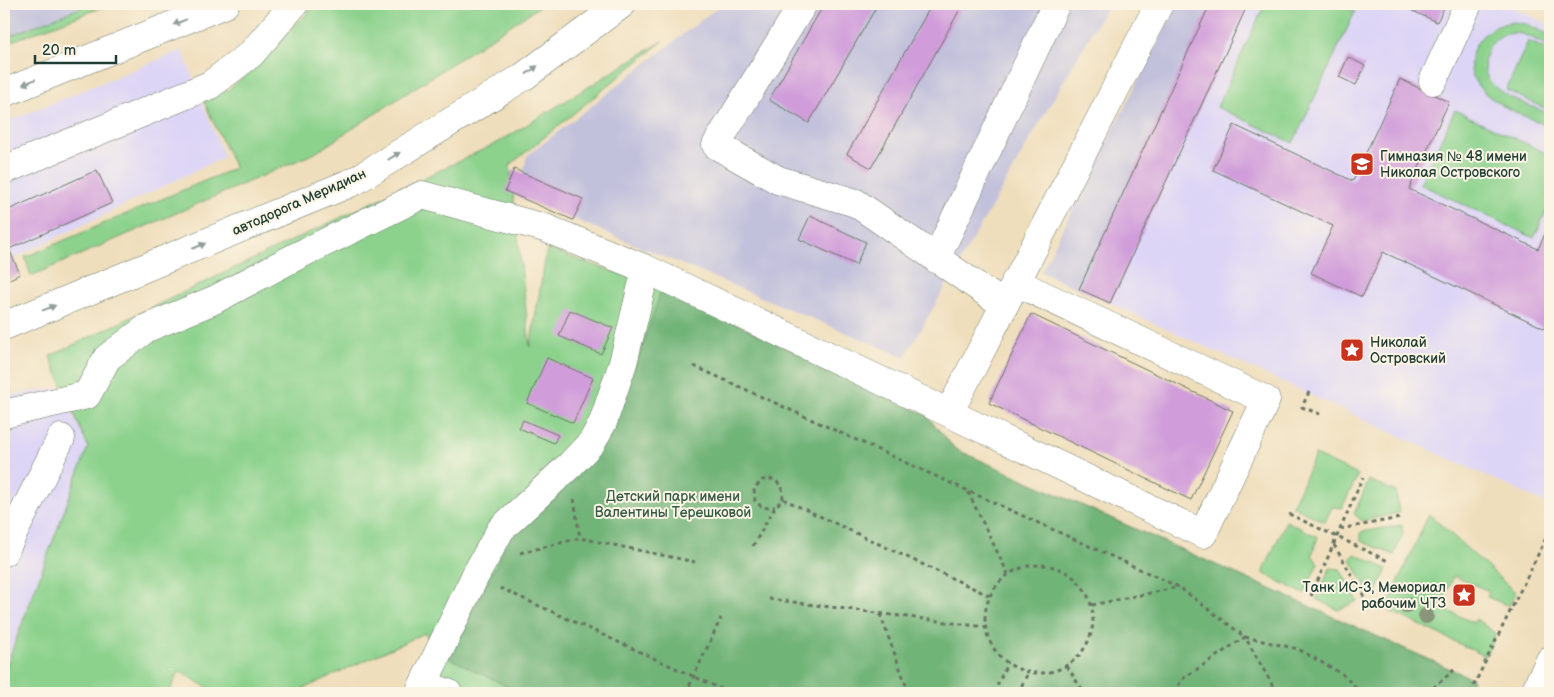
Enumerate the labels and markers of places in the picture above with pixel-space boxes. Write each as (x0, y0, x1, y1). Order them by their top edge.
place label: Гимназия № 48 имени Николая Островского (1380, 148, 1527, 181)
school or university icon: Гимназия № 48 имени Николая Островского (1349, 151, 1375, 177)
place label: Николай Островский (1370, 334, 1446, 367)
place icon: Николай Островский (1339, 337, 1365, 363)
place label: Танк ИС-3, Мемориал рабочим ЧТЗ (1303, 579, 1446, 612)
place icon: Танк ИС-3, Мемориал рабочим ЧТЗ (1451, 582, 1477, 608)

